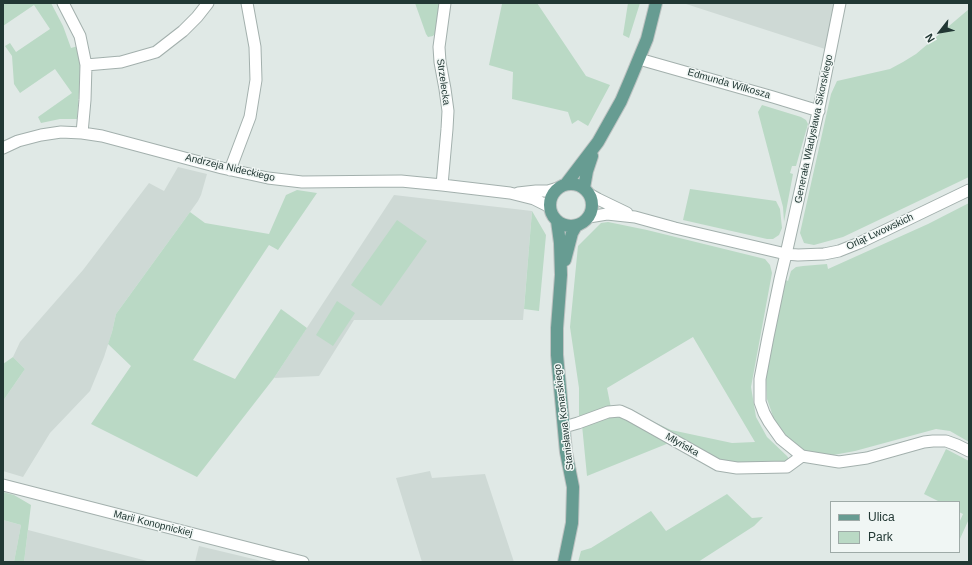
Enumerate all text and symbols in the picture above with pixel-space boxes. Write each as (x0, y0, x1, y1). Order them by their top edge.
north arrow (920, 12, 960, 52)
text: N (923, 32, 937, 45)
street label: Generała Władysława Sikorskiego (792, 54, 836, 204)
street label: Strzelecka (434, 58, 452, 106)
street label: Edmunda Wilkosza (686, 66, 772, 102)
street label: Andrzeja Nideckiego (184, 152, 276, 184)
street label: Orląt Lwowskich (844, 211, 916, 253)
street label: Stanisława Konarskiego (552, 363, 576, 471)
street label: Młyńska (663, 431, 701, 459)
legend (830, 501, 960, 553)
street label: Marii Konopnickiej (112, 508, 194, 540)
text: Ulica (868, 510, 895, 524)
text: Park (868, 530, 893, 544)

